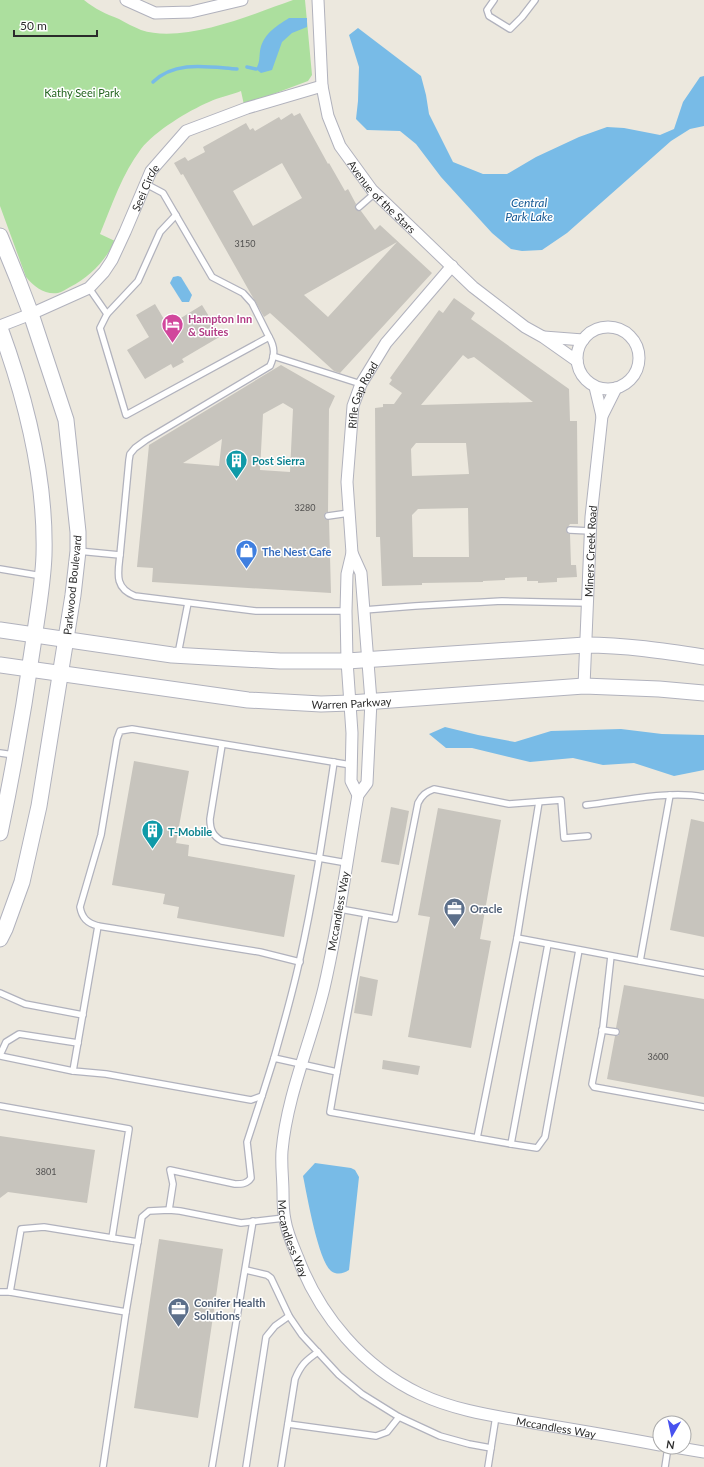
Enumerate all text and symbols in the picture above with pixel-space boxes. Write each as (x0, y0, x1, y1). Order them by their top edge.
scale bar (14, 12, 97, 38)
text: 50 m (20, 18, 47, 33)
park label: Kathy Seei Park (44, 86, 120, 99)
street label: Avenue of the Stars (346, 157, 419, 236)
street label: Seei Circle (128, 161, 161, 213)
water label: Central Park Lake (505, 195, 553, 224)
house number: 3150 (235, 238, 255, 249)
hotel icon: Hampton Inn & Suites (160, 311, 186, 344)
place label: Hampton Inn & Suites (188, 312, 252, 338)
street label: Rifle Gap Road (345, 359, 380, 429)
building icon: Post Sierra (224, 447, 250, 480)
place label: Post Sierra (252, 454, 305, 467)
house number: 3280 (295, 502, 315, 513)
street label: Miners Creek Road (581, 505, 599, 597)
street label: Parkwood Boulevard (60, 535, 84, 635)
shop icon: The Nest Cafe (233, 538, 259, 571)
place label: The Nest Cafe (262, 545, 332, 558)
street label: Warren Parkway (311, 693, 392, 711)
building icon: T-Mobile (140, 818, 166, 851)
place label: T-Mobile (168, 825, 212, 838)
street label: Mccandless Way (325, 870, 351, 952)
office icon: Oracle (442, 895, 468, 928)
place label: Oracle (470, 902, 502, 915)
house number: 3600 (648, 1051, 668, 1062)
house number: 3801 (36, 1166, 56, 1177)
street label: Mccandless Way (276, 1199, 312, 1279)
office icon: Conifer Health Solutions (165, 1295, 191, 1328)
place label: Conifer Health Solutions (194, 1296, 266, 1322)
street label: Mccandless Way (515, 1414, 597, 1440)
north arrow (652, 1415, 692, 1455)
text: N (665, 1438, 676, 1452)

